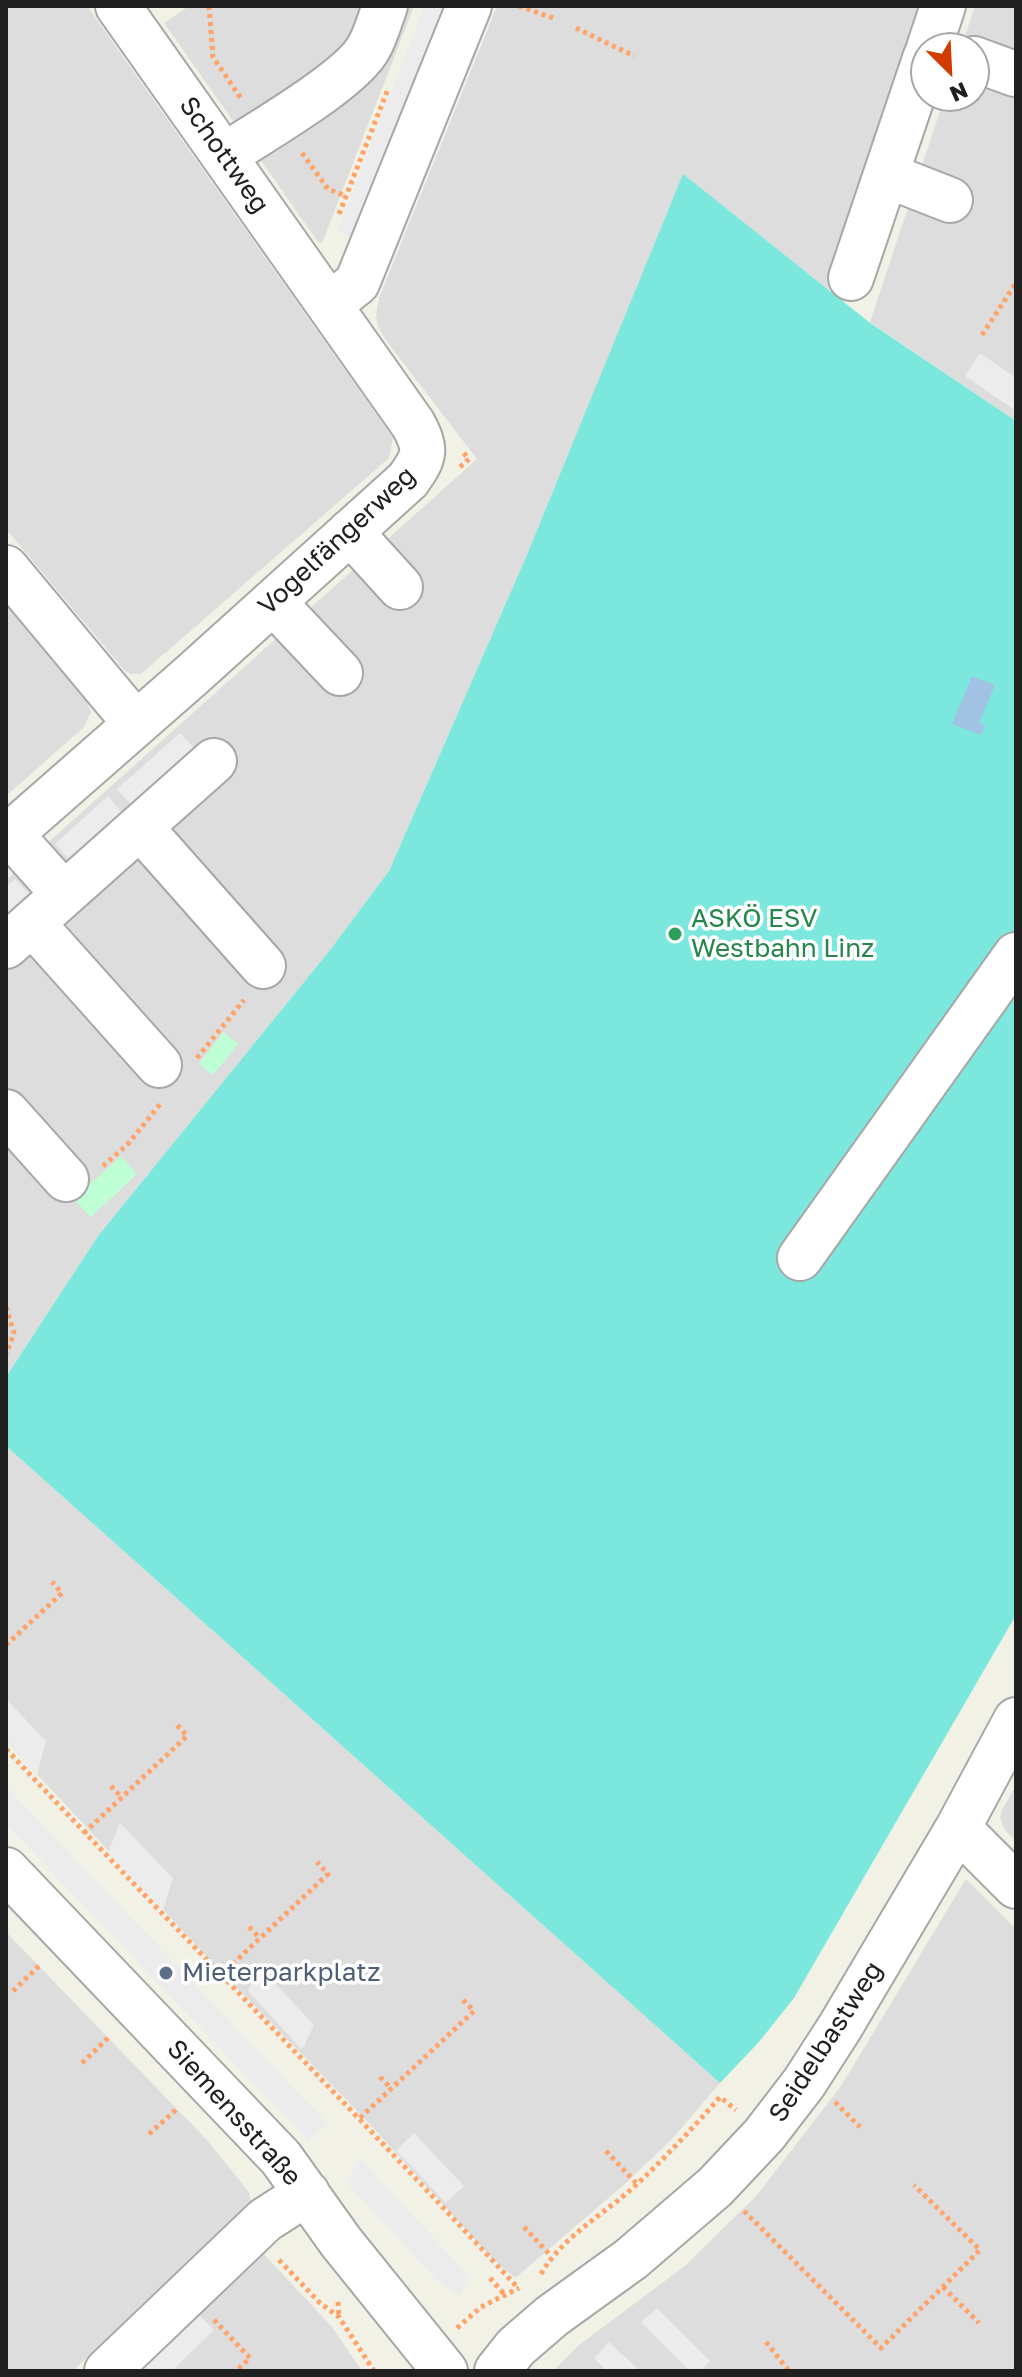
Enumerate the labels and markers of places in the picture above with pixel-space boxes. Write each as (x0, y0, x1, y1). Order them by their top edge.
place label: ASKÖ ESV Westbahn Linz (691, 903, 874, 964)
marker: ASKÖ ESV Westbahn Linz (666, 925, 684, 943)
place label: Mieterparkplatz (182, 1957, 380, 1989)
marker: Mieterparkplatz (157, 1964, 175, 1982)

